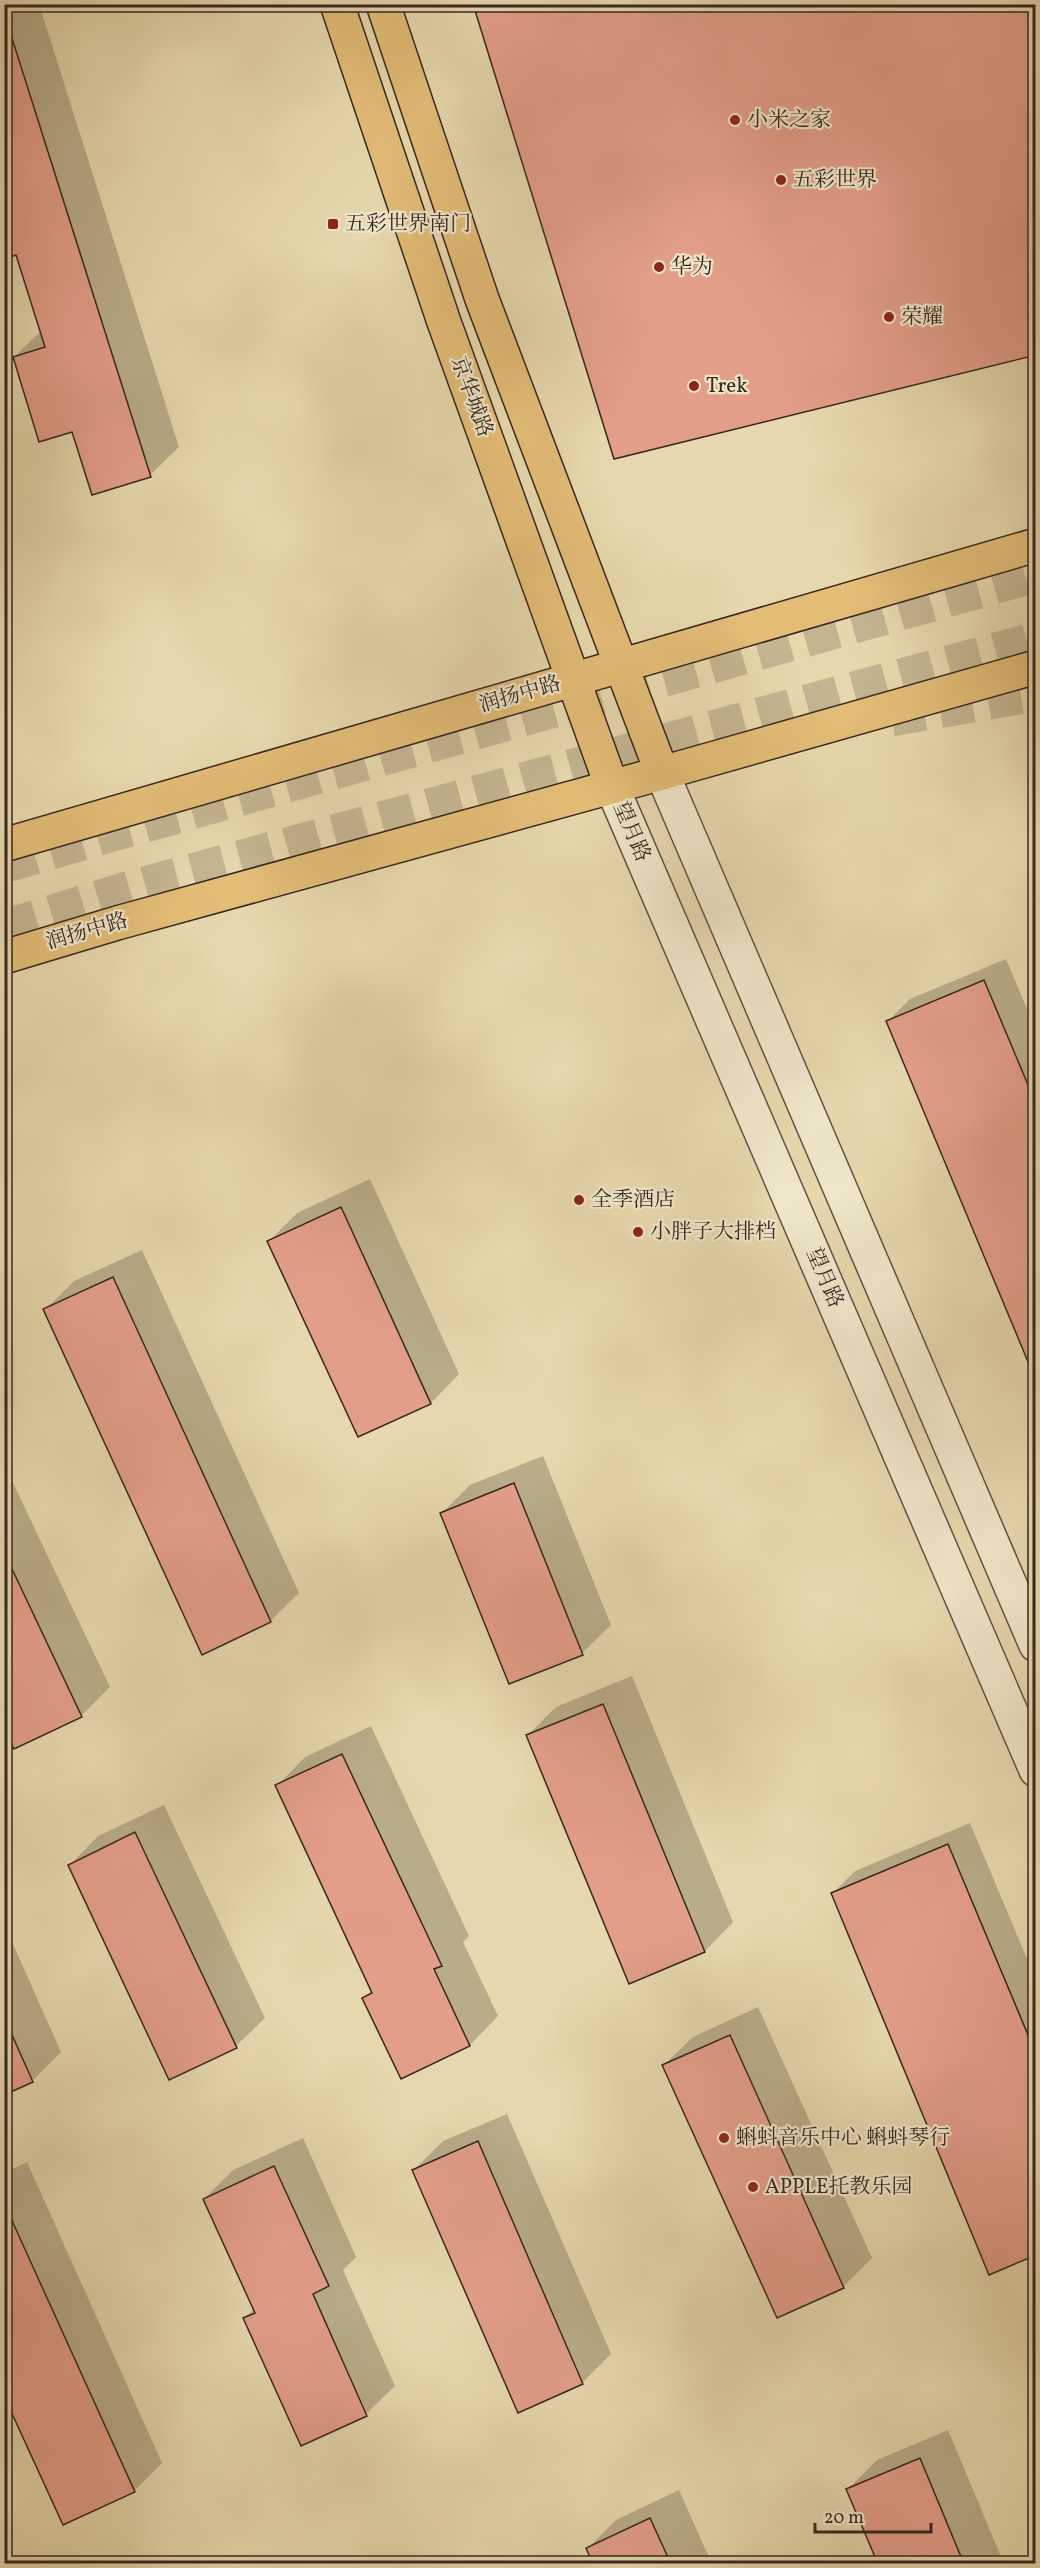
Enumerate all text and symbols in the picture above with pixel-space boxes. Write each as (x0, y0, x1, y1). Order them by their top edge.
place label: 小米之家 (747, 106, 831, 135)
marker: 小米之家 (728, 113, 742, 127)
place label: 五彩世界 (793, 166, 877, 195)
marker: 五彩世界 (774, 173, 788, 187)
place label: 五彩世界南门 (345, 210, 471, 239)
marker: 五彩世界南门 (326, 217, 340, 231)
place label: 华为 (671, 253, 713, 282)
marker: 华为 (652, 260, 666, 274)
place label: 荣耀 (901, 303, 943, 332)
marker: 荣耀 (882, 310, 896, 324)
street label: 京华城路 (443, 353, 499, 441)
place label: Trek (706, 372, 748, 401)
marker: Trek (687, 379, 701, 393)
street label: 润扬中路 (476, 669, 564, 721)
street label: 望月路 (605, 797, 657, 867)
street label: 润扬中路 (43, 906, 131, 958)
place label: 全季酒店 (591, 1186, 675, 1215)
marker: 全季酒店 (572, 1193, 586, 1207)
place label: 小胖子大排档 (650, 1218, 776, 1247)
marker: 小胖子大排档 (631, 1225, 645, 1239)
street label: 望月路 (798, 1243, 850, 1313)
place label: 蝌蚪音乐中心 蝌蚪琴行 (736, 2124, 950, 2153)
marker: 蝌蚪音乐中心 蝌蚪琴行 (717, 2131, 731, 2145)
place label: APPLE托教乐园 (765, 2173, 913, 2202)
marker: APPLE托教乐园 (746, 2180, 760, 2194)
scale bar (815, 2496, 930, 2534)
text: 20 m (824, 2506, 864, 2531)

